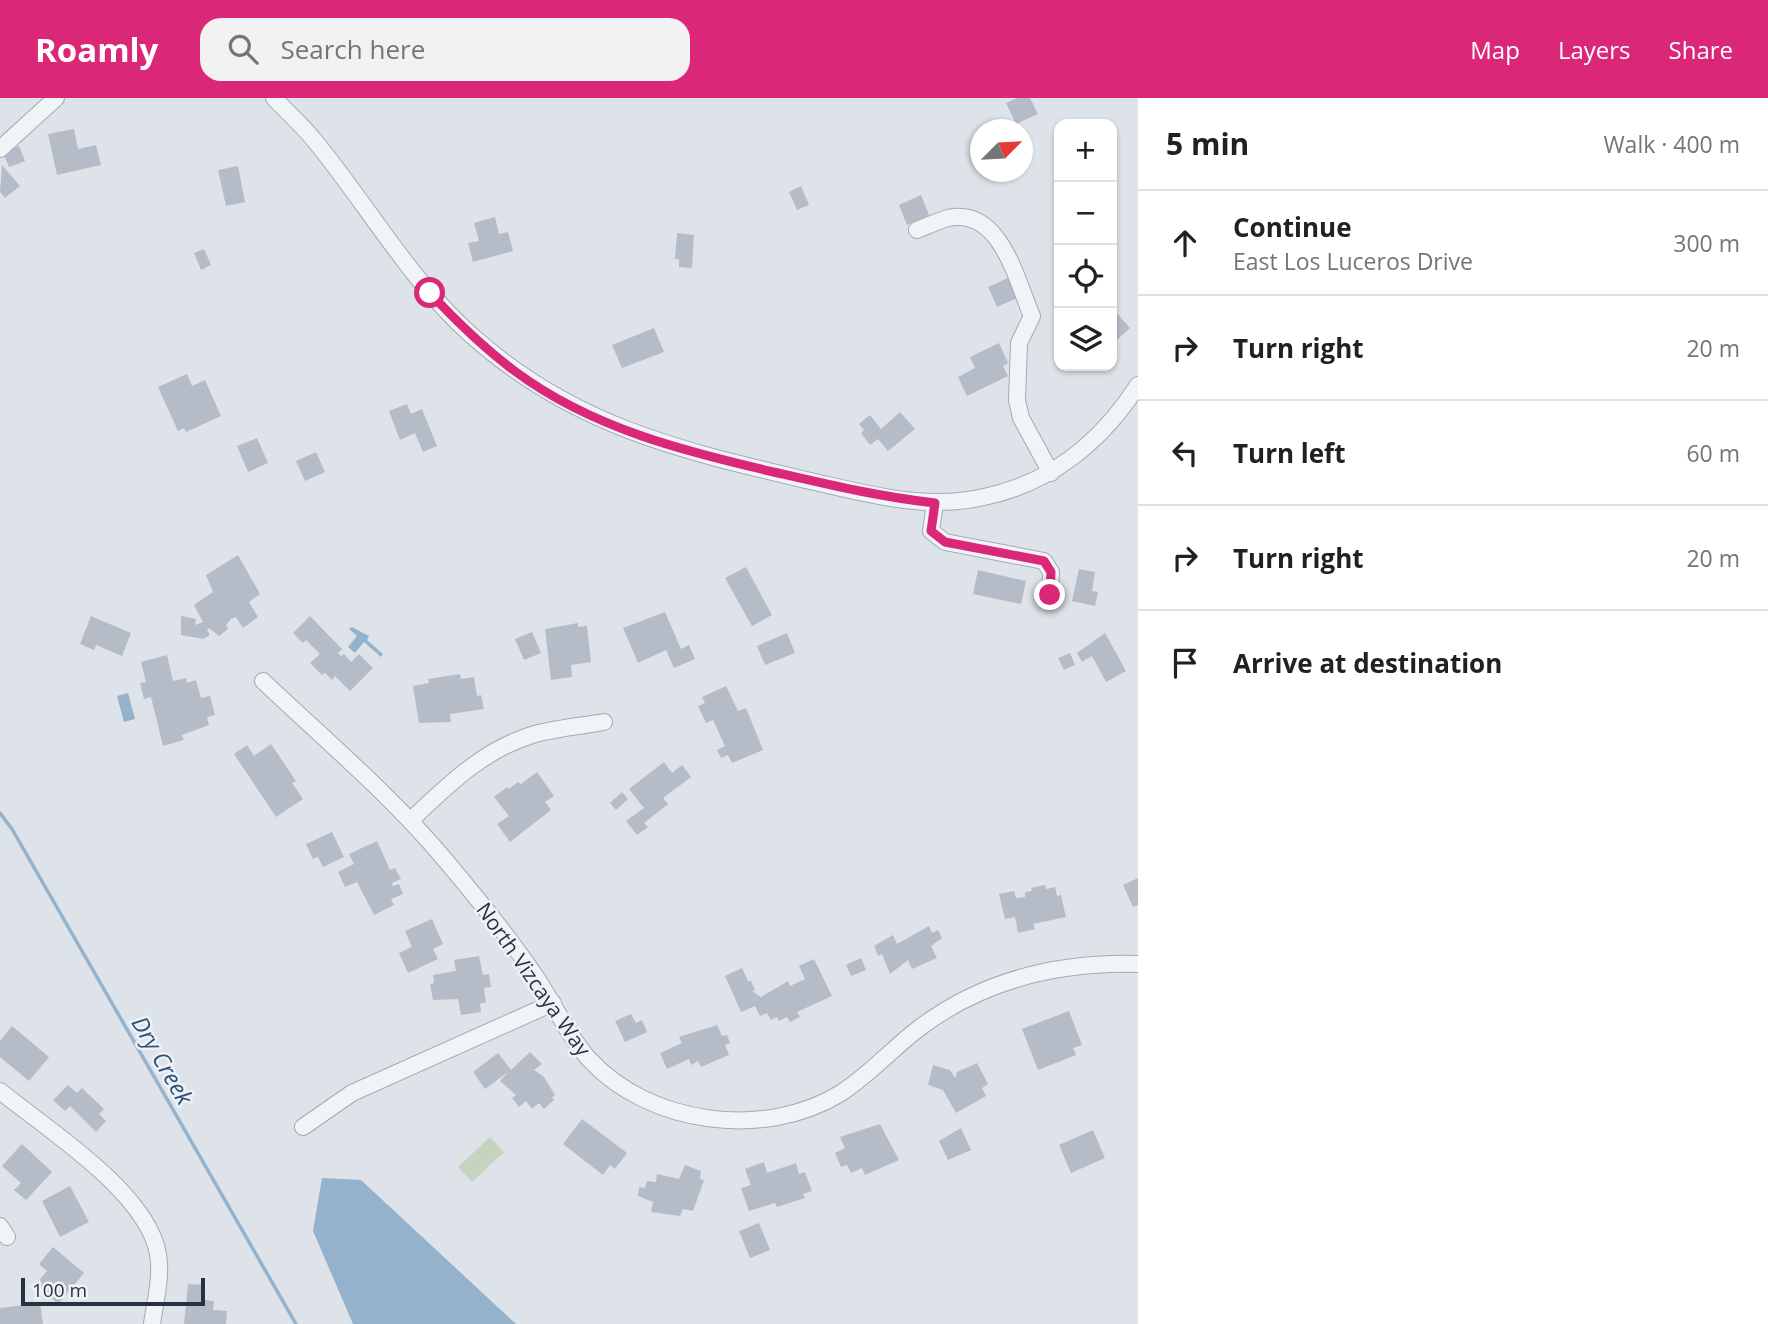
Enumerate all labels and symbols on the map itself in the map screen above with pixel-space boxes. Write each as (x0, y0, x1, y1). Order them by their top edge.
north arrow (970, 119, 1033, 182)
route start (414, 277, 445, 308)
route end (1034, 579, 1065, 610)
street label: North Vizcaya Way (470, 897, 598, 1062)
water label: Dry Creek (125, 1010, 202, 1111)
scale bar (21, 1275, 205, 1307)

